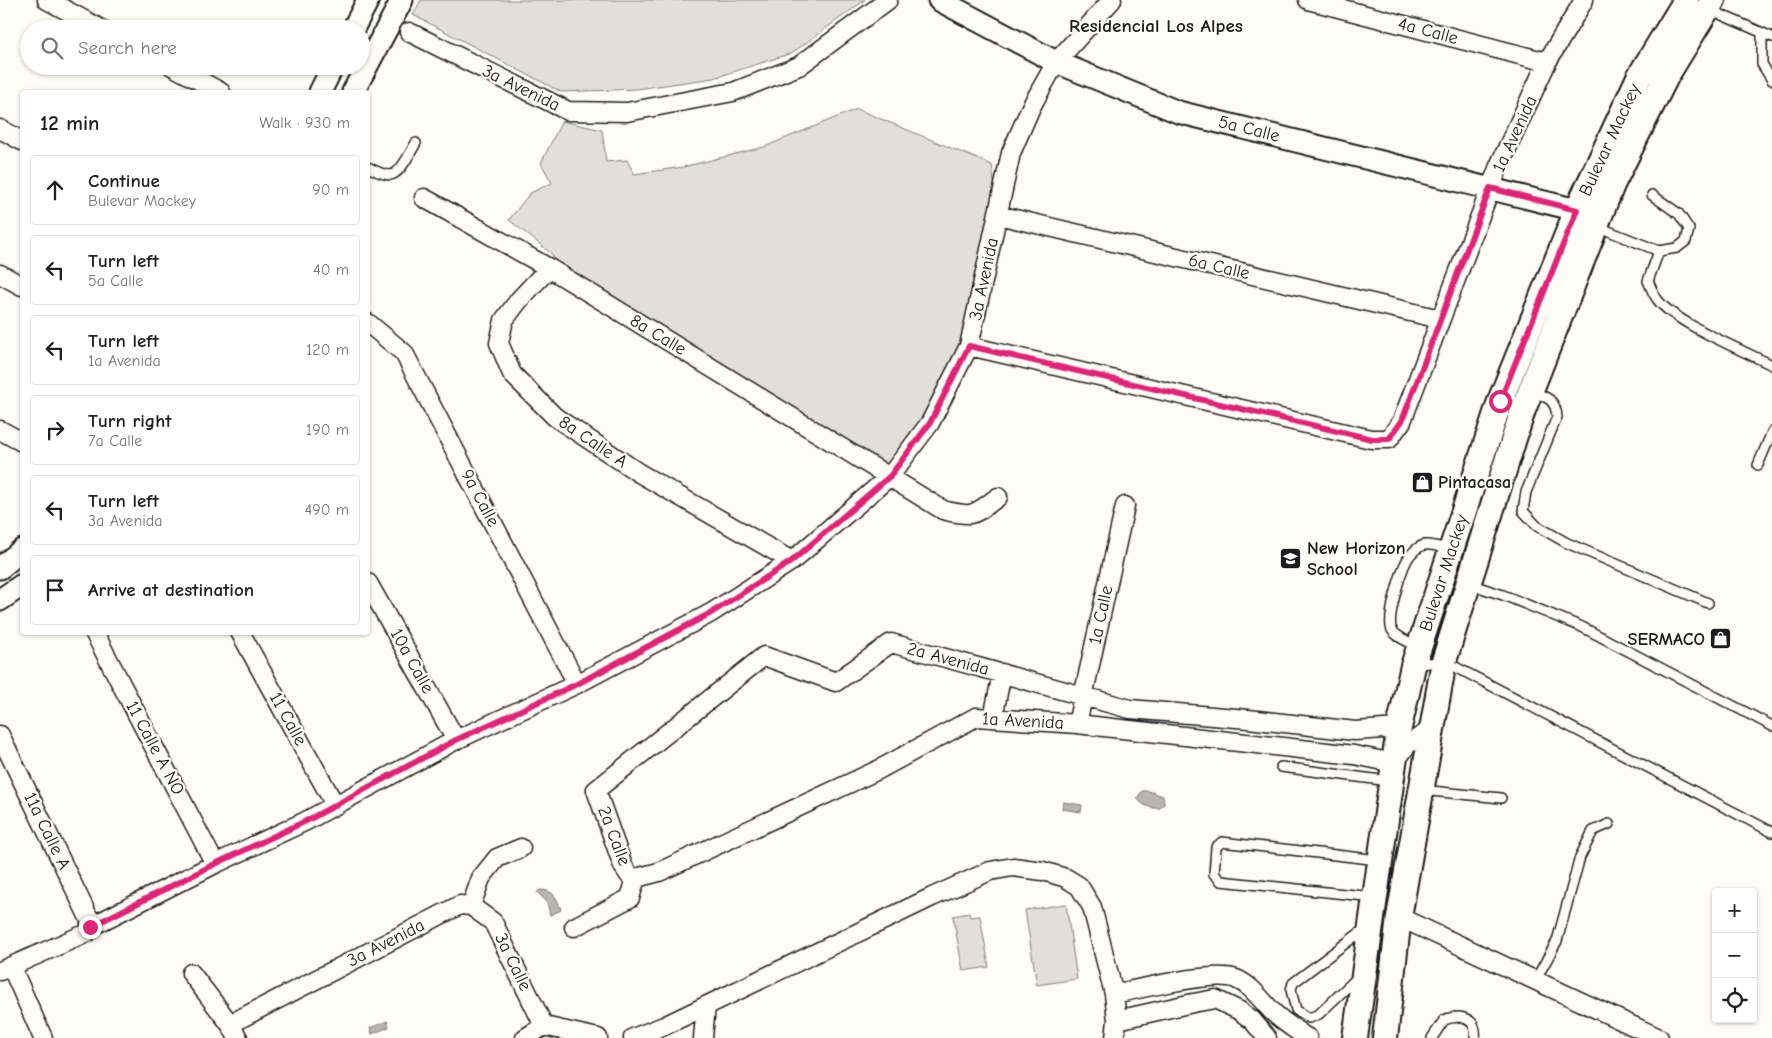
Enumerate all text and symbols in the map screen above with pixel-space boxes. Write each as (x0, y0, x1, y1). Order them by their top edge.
street label: 4a Calle (1396, 13, 1460, 49)
district label: Residencial Los Alpes (1069, 15, 1243, 37)
search box (20, 20, 370, 75)
icon: search (38, 34, 66, 62)
text: Search here (78, 37, 177, 59)
street label: 3a Avenida (479, 60, 563, 116)
street label: Bulevar Mackey (1575, 80, 1646, 199)
street label: 1a Avenida (1488, 92, 1542, 176)
text: 12 min (40, 111, 99, 135)
street label: 5a Calle (1216, 111, 1282, 147)
text: Walk · 930 m (259, 114, 350, 132)
text: Continue (88, 170, 160, 192)
icon: ahead (41, 176, 69, 204)
text: 90 m (312, 181, 349, 199)
text: Bulevar Mackey (88, 192, 196, 210)
street label: 3a Avenida (965, 236, 1003, 322)
text: Turn left (88, 250, 159, 272)
street label: 6a Calle (1186, 250, 1252, 284)
icon: left (41, 256, 69, 284)
text: 40 m (313, 261, 349, 279)
text: 5a Calle (88, 272, 143, 290)
street label: 8a Calle (626, 310, 690, 360)
text: Turn left (88, 330, 159, 352)
icon: left (41, 336, 69, 364)
text: 120 m (306, 341, 349, 359)
text: 1a Avenida (88, 352, 161, 370)
route start (1489, 390, 1512, 413)
text: Turn right (88, 410, 172, 432)
street label: 8a Calle A (555, 411, 631, 473)
icon: right (41, 416, 69, 444)
text: 190 m (306, 421, 349, 439)
text: 7a Calle (88, 432, 142, 450)
street label: 9a Calle (456, 466, 504, 530)
shop icon: Pintacasa (1410, 470, 1434, 494)
place label: Pintacasa (1438, 472, 1511, 493)
text: Turn left (88, 490, 159, 512)
icon: left (41, 496, 69, 524)
text: 490 m (304, 501, 349, 519)
street label: Bulevar Mackey (1415, 511, 1473, 634)
text: 3a Avenida (88, 512, 163, 530)
place label: New Horizon School (1307, 538, 1405, 580)
school or university icon: New Horizon School (1279, 546, 1303, 570)
icon: arrive (41, 576, 69, 604)
text: Arrive at destination (88, 579, 254, 601)
street label: 1a Calle (1085, 584, 1117, 646)
street label: 10a Calle (386, 625, 438, 697)
shop icon: SERMACO (1709, 627, 1733, 651)
place label: SERMACO (1628, 629, 1705, 650)
street label: 2a Avenida (905, 638, 991, 680)
street label: 11 Calle (265, 689, 311, 749)
street label: 11 Calle A NO (121, 697, 189, 799)
street label: 1a Avenida (982, 708, 1064, 734)
street label: 11a Calle A (19, 789, 75, 873)
street label: 2a Calle (593, 803, 635, 869)
map controls (1712, 888, 1757, 1023)
button: + (1712, 888, 1757, 933)
street label: 3a Avenida (344, 915, 428, 971)
route end (79, 916, 102, 939)
street label: 3a Calle (490, 930, 536, 994)
button: − (1712, 933, 1757, 978)
button: locate (1712, 978, 1757, 1023)

